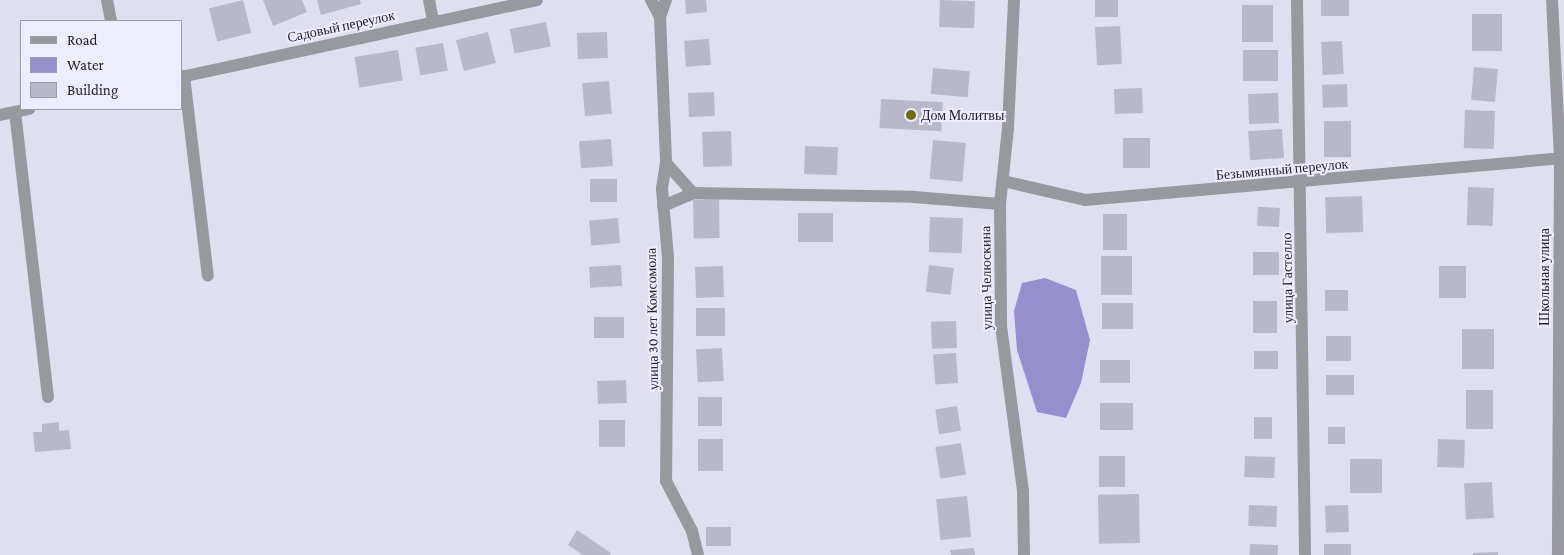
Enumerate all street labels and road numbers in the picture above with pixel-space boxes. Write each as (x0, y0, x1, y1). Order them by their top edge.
street label: Садовый переулок (286, 6, 396, 46)
street label: Безымянный переулок (1215, 155, 1349, 183)
street label: улица Челюскина (977, 226, 995, 330)
street label: Школьная улица (1536, 228, 1552, 326)
street label: улица Гастелло (1278, 233, 1296, 323)
street label: улица 30 лет Комсомола (642, 248, 662, 390)

